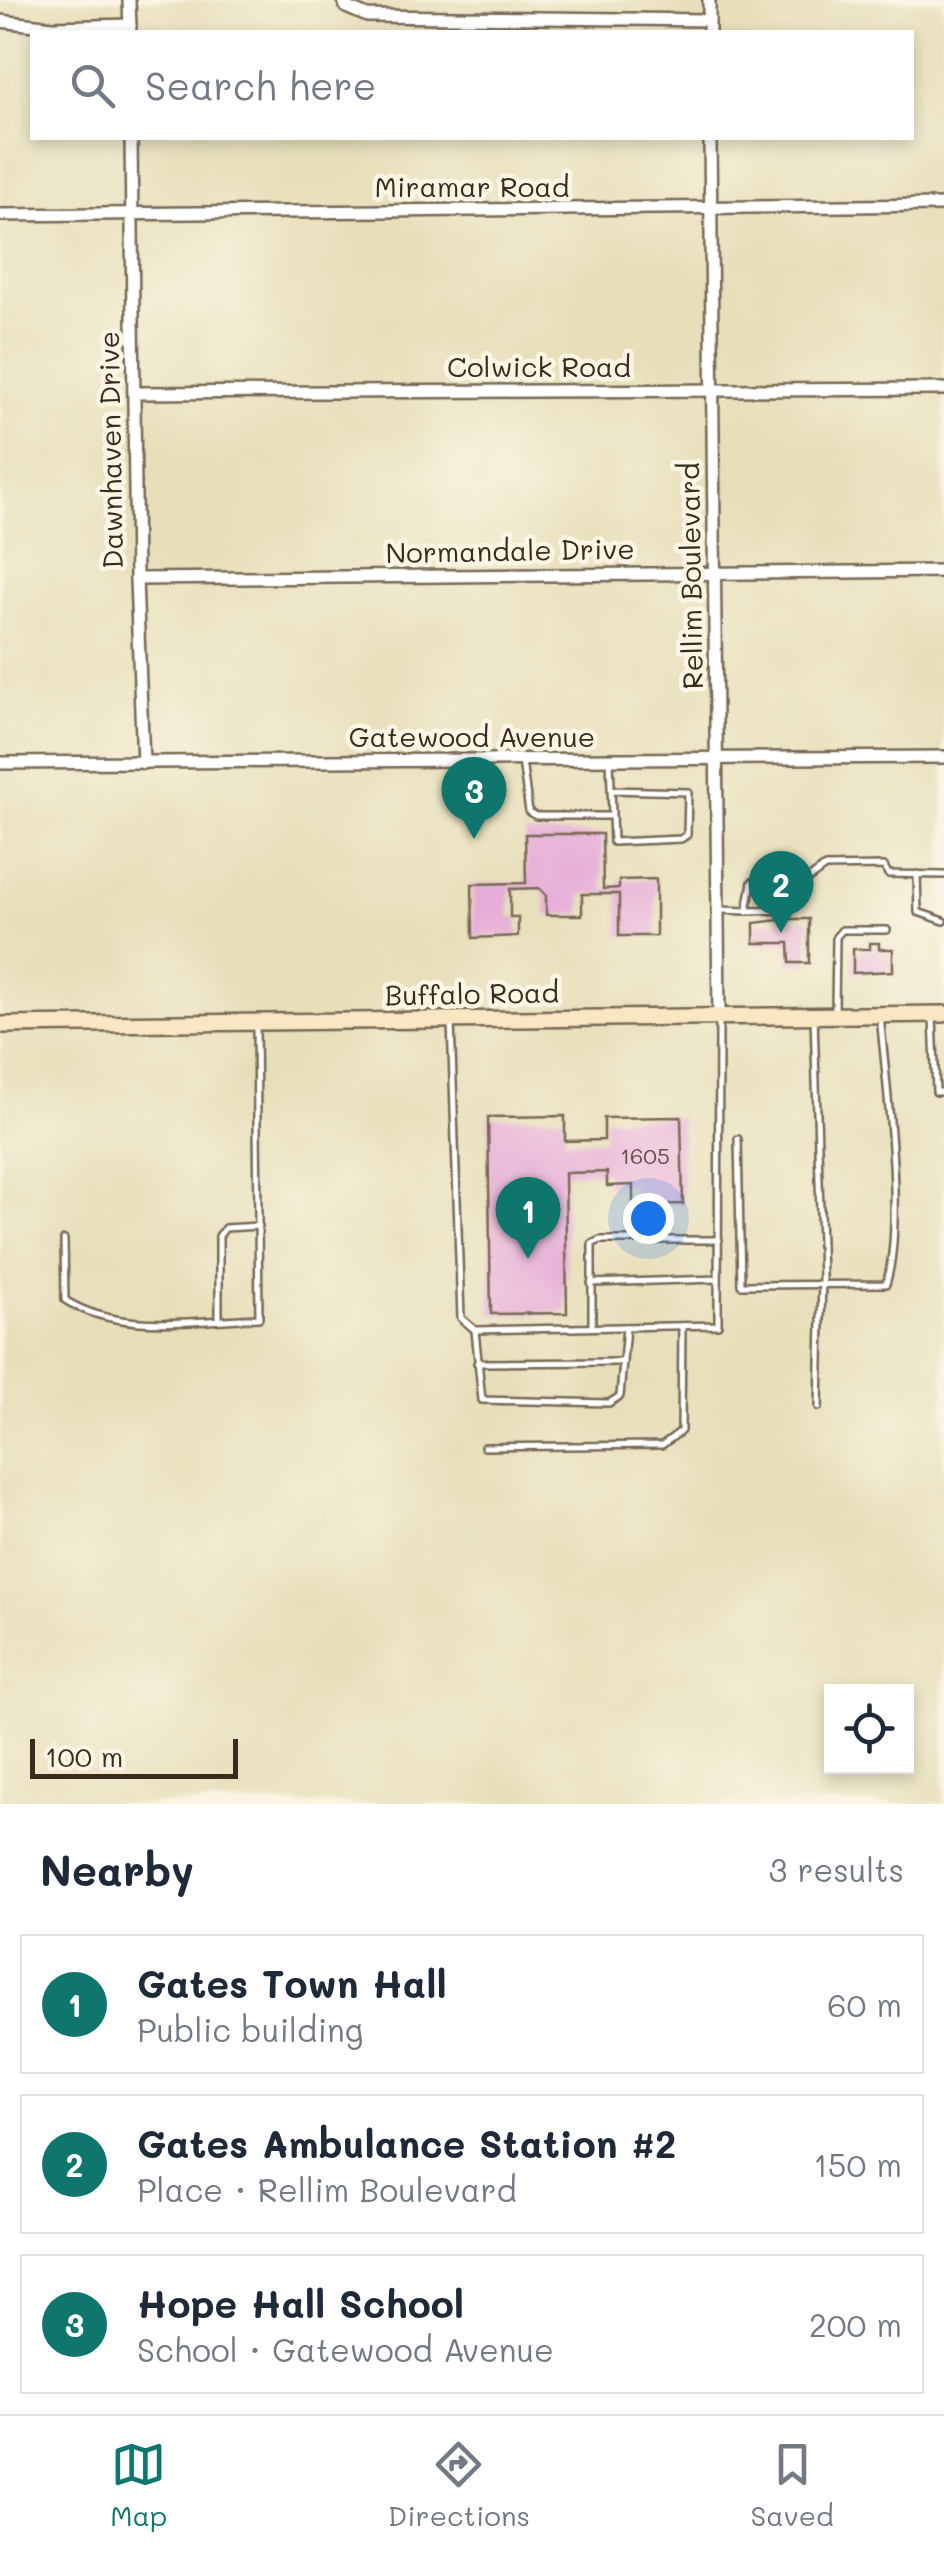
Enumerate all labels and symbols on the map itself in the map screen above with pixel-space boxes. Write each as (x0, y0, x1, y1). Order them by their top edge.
street label: Miramar Road (375, 168, 569, 204)
street label: Dawnhaven Drive (90, 331, 130, 569)
street label: Colwick Road (447, 348, 631, 384)
street label: Rellim Boulevard (670, 462, 710, 690)
street label: Normandale Drive (385, 530, 635, 570)
street label: Gatewood Avenue (349, 718, 595, 754)
pin: 3 (442, 756, 506, 839)
pin: 2 (748, 850, 814, 933)
street label: Buffalo Road (385, 973, 559, 1013)
house number: 1605 (620, 1141, 670, 1170)
pin: 1 (496, 1176, 560, 1259)
your location (623, 1193, 674, 1244)
scale bar (30, 1734, 238, 1778)

